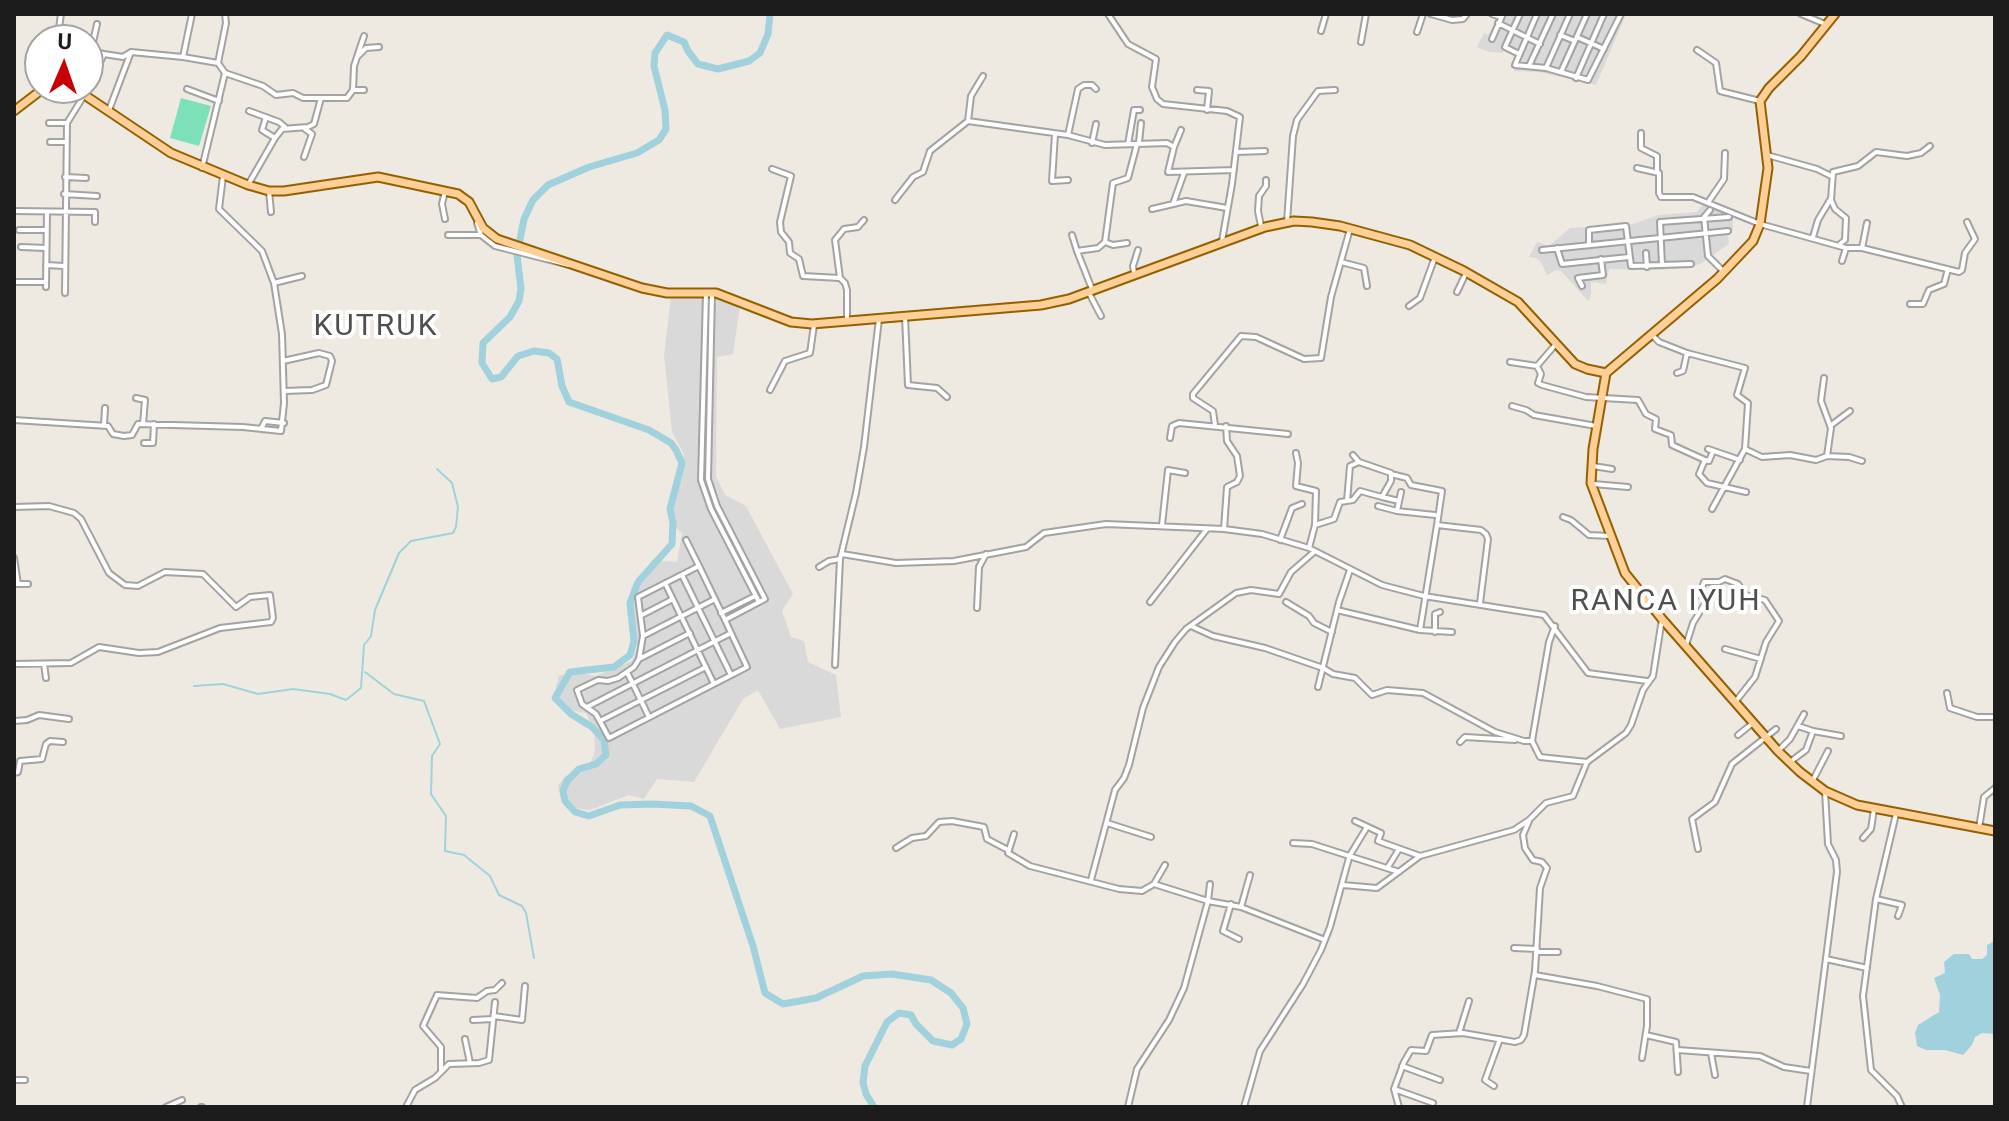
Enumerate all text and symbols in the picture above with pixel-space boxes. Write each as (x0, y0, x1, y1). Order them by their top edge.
north arrow (24, 24, 104, 104)
text: U (57, 29, 72, 54)
district label: KUTRUK (314, 309, 438, 345)
district label: RANCA IYUH (1570, 584, 1762, 620)

